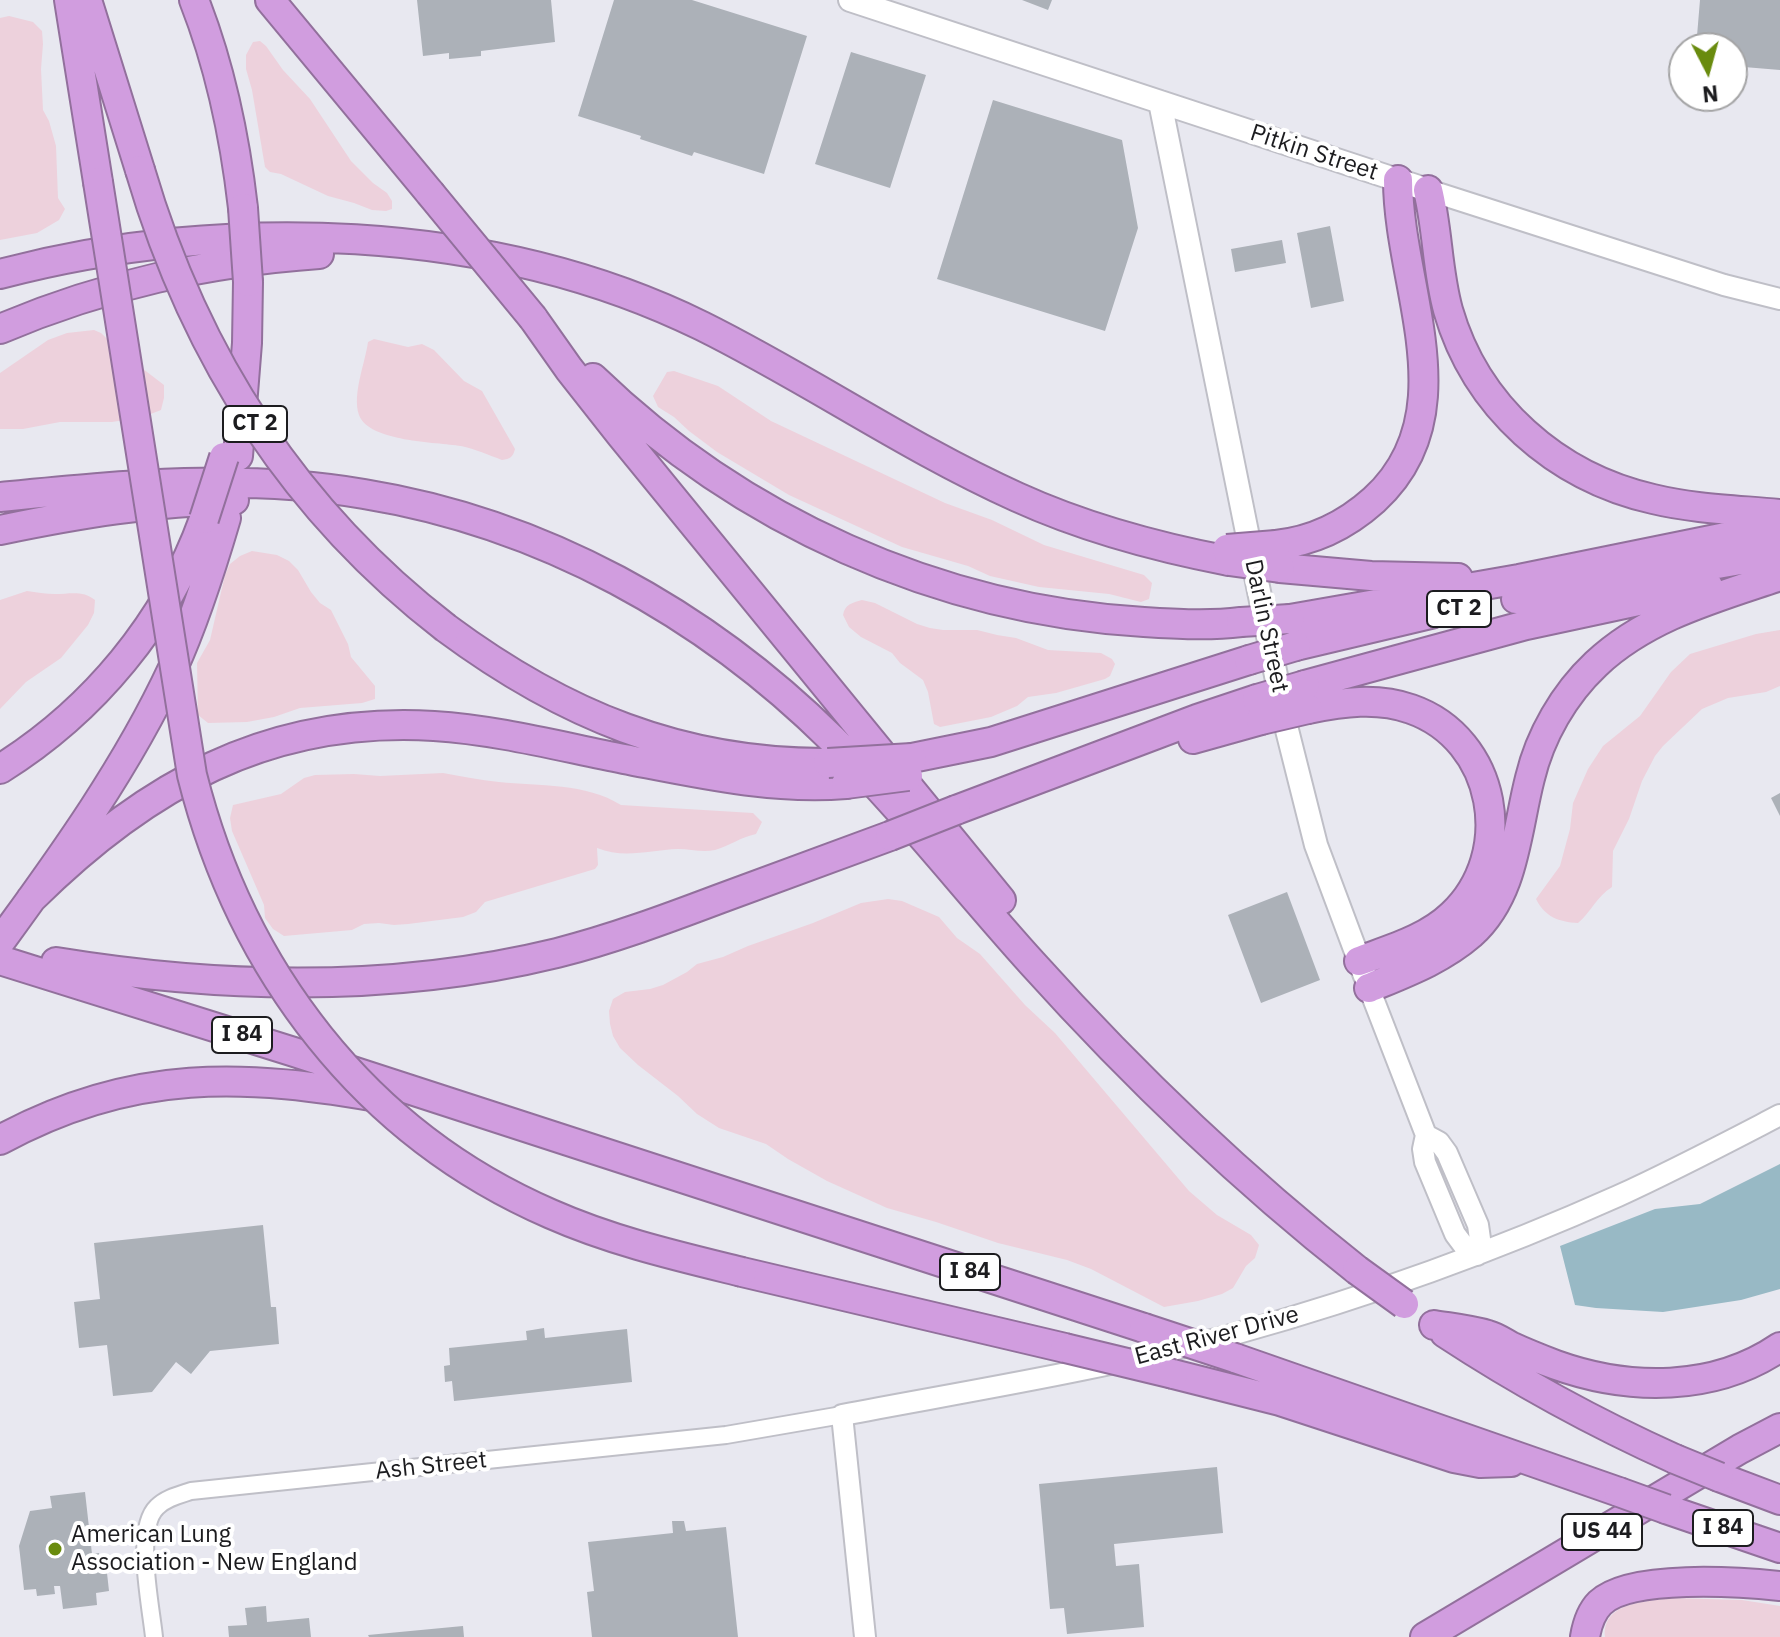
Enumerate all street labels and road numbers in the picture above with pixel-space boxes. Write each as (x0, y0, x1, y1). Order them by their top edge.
street label: Pitkin Street (1246, 119, 1382, 187)
road number: CT 2 (223, 406, 287, 442)
street label: Darlin Street (1238, 557, 1294, 695)
road number: CT 2 (1427, 591, 1491, 627)
road number: I 84 (212, 1017, 272, 1053)
road number: I 84 (940, 1254, 1000, 1290)
street label: East River Drive (1132, 1300, 1302, 1372)
street label: Ash Street (374, 1446, 488, 1486)
road number: I 84 (1693, 1510, 1753, 1546)
road number: US 44 (1562, 1514, 1642, 1550)

